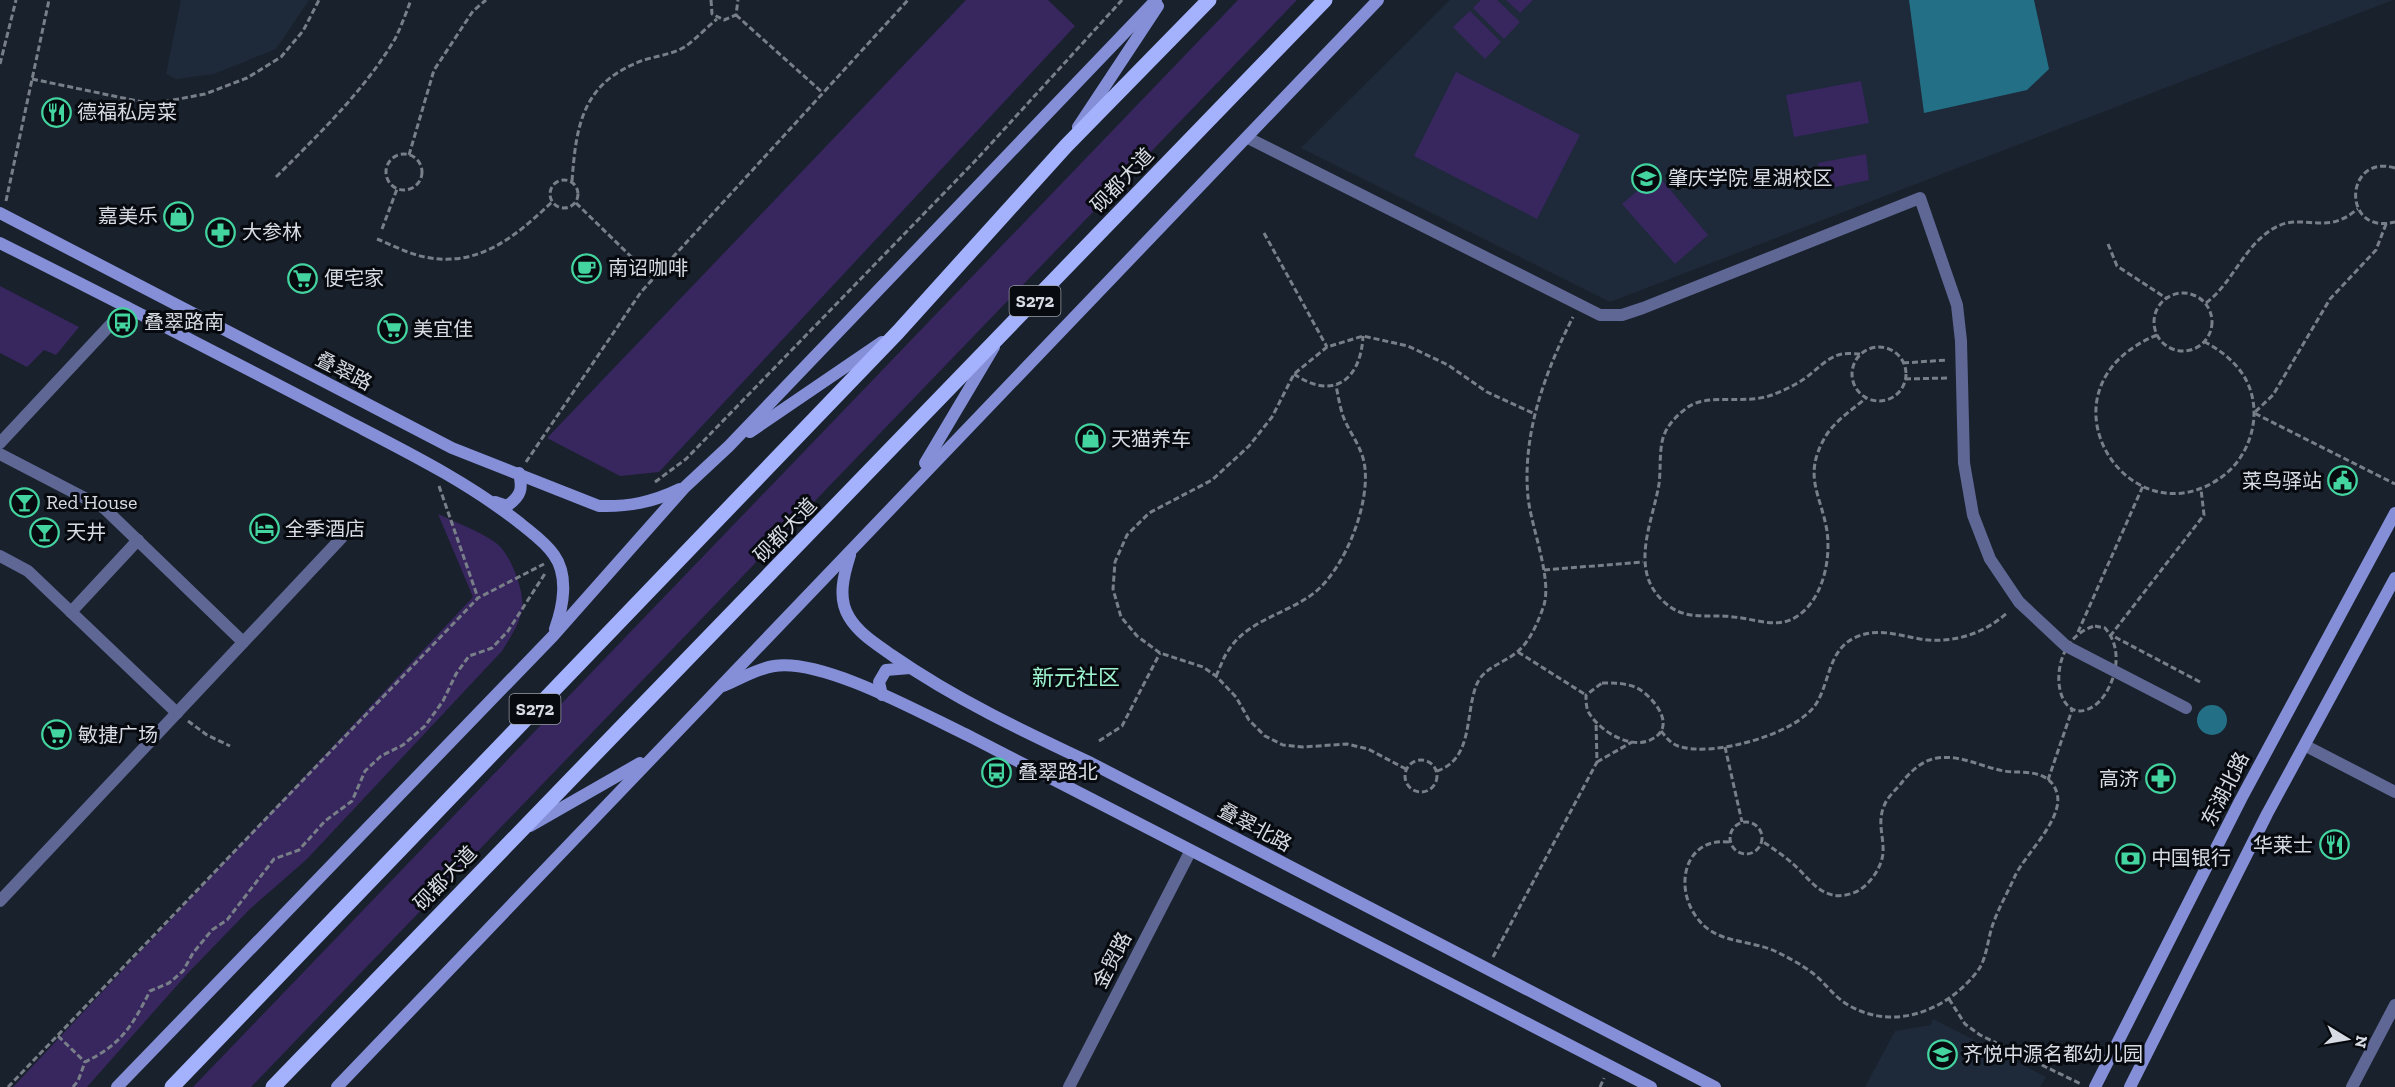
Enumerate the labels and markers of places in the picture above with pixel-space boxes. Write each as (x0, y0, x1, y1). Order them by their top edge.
restaurant icon: 德福私房菜 (40, 96, 72, 128)
place label: 德福私房菜 (77, 100, 177, 124)
school or university icon: 肇庆学院 星湖校区 (1631, 162, 1663, 194)
place label: 肇庆学院 星湖校区 (1668, 166, 1833, 190)
shop icon: 嘉美乐 (163, 200, 195, 232)
place label: 嘉美乐 (98, 204, 158, 228)
pharmacy icon: 大参林 (205, 216, 237, 248)
place label: 大参林 (242, 220, 302, 244)
cafe icon: 南诏咖啡 (571, 252, 603, 284)
place label: 南诏咖啡 (608, 256, 688, 280)
supermarket icon: 便宅家 (287, 262, 319, 294)
place label: 便宅家 (324, 266, 384, 290)
bus stop icon: 叠翠路南 (107, 306, 139, 338)
place label: 叠翠路南 (144, 310, 224, 334)
supermarket icon: 美宜佳 (376, 313, 408, 345)
place label: 美宜佳 (413, 317, 473, 341)
shop icon: 天猫养车 (1074, 423, 1106, 455)
place label: 天猫养车 (1111, 427, 1191, 451)
public building icon: 菜鸟驿站 (2327, 465, 2359, 497)
place label: 菜鸟驿站 (2242, 469, 2322, 493)
bar icon: Red House (9, 486, 41, 518)
place label: Red House (46, 490, 137, 514)
hotel icon: 全季酒店 (248, 513, 280, 545)
bar icon: 天井 (29, 516, 61, 548)
place label: 全季酒店 (285, 517, 365, 541)
place label: 天井 (66, 520, 106, 544)
supermarket icon: 敏捷广场 (41, 719, 73, 751)
place label: 敏捷广场 (78, 723, 158, 747)
bus stop icon: 叠翠路北 (981, 756, 1013, 788)
place label: 叠翠路北 (1018, 760, 1098, 784)
pharmacy icon: 高济 (2144, 763, 2176, 795)
place label: 高济 (2099, 767, 2139, 791)
restaurant icon: 华莱士 (2318, 829, 2350, 861)
place label: 华莱士 (2253, 833, 2313, 857)
bank icon: 中国银行 (2114, 842, 2146, 874)
place label: 中国银行 (2151, 846, 2231, 870)
school or university icon: 齐悦中源名都幼儿园 (1926, 1038, 1958, 1070)
place label: 齐悦中源名都幼儿园 (1963, 1042, 2143, 1066)

